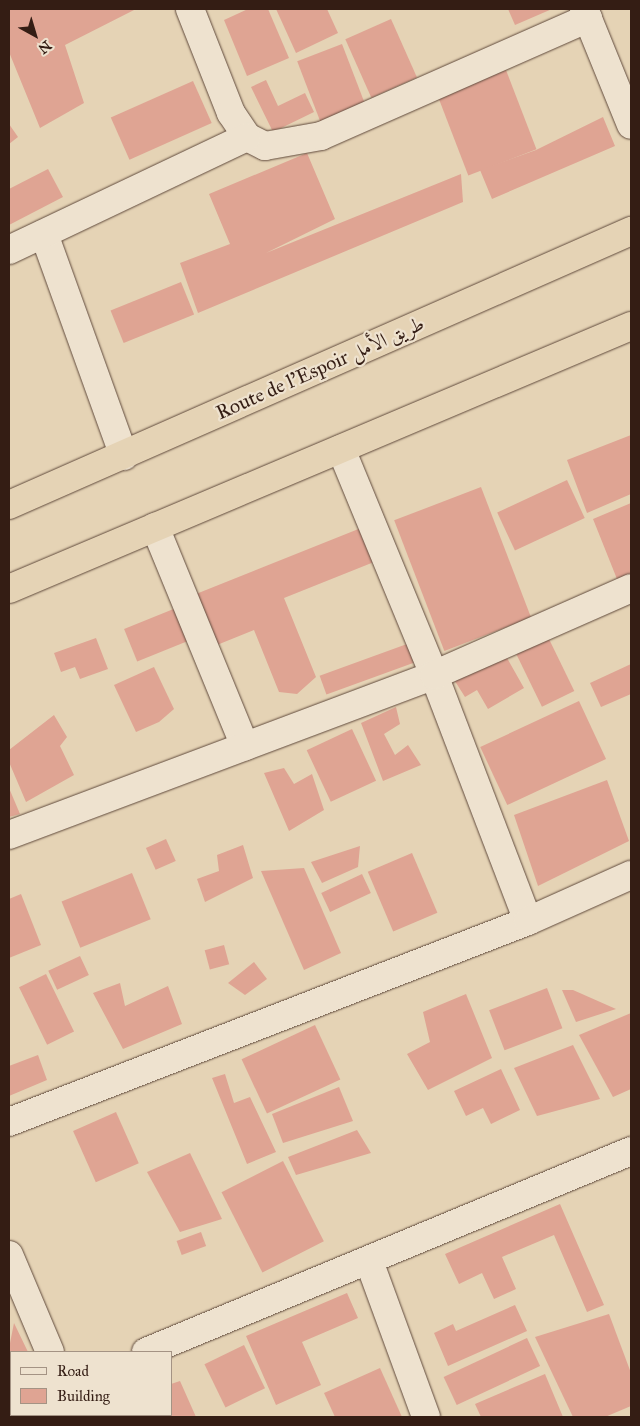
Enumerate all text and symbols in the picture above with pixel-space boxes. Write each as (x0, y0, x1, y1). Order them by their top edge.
north arrow (10, 10, 60, 60)
text: N (35, 37, 55, 57)
street label: Route de l’Espoir طريق الأمل (212, 311, 428, 425)
legend (10, 1351, 172, 1416)
text: Road (57, 1362, 89, 1380)
text: Building (57, 1387, 110, 1405)

